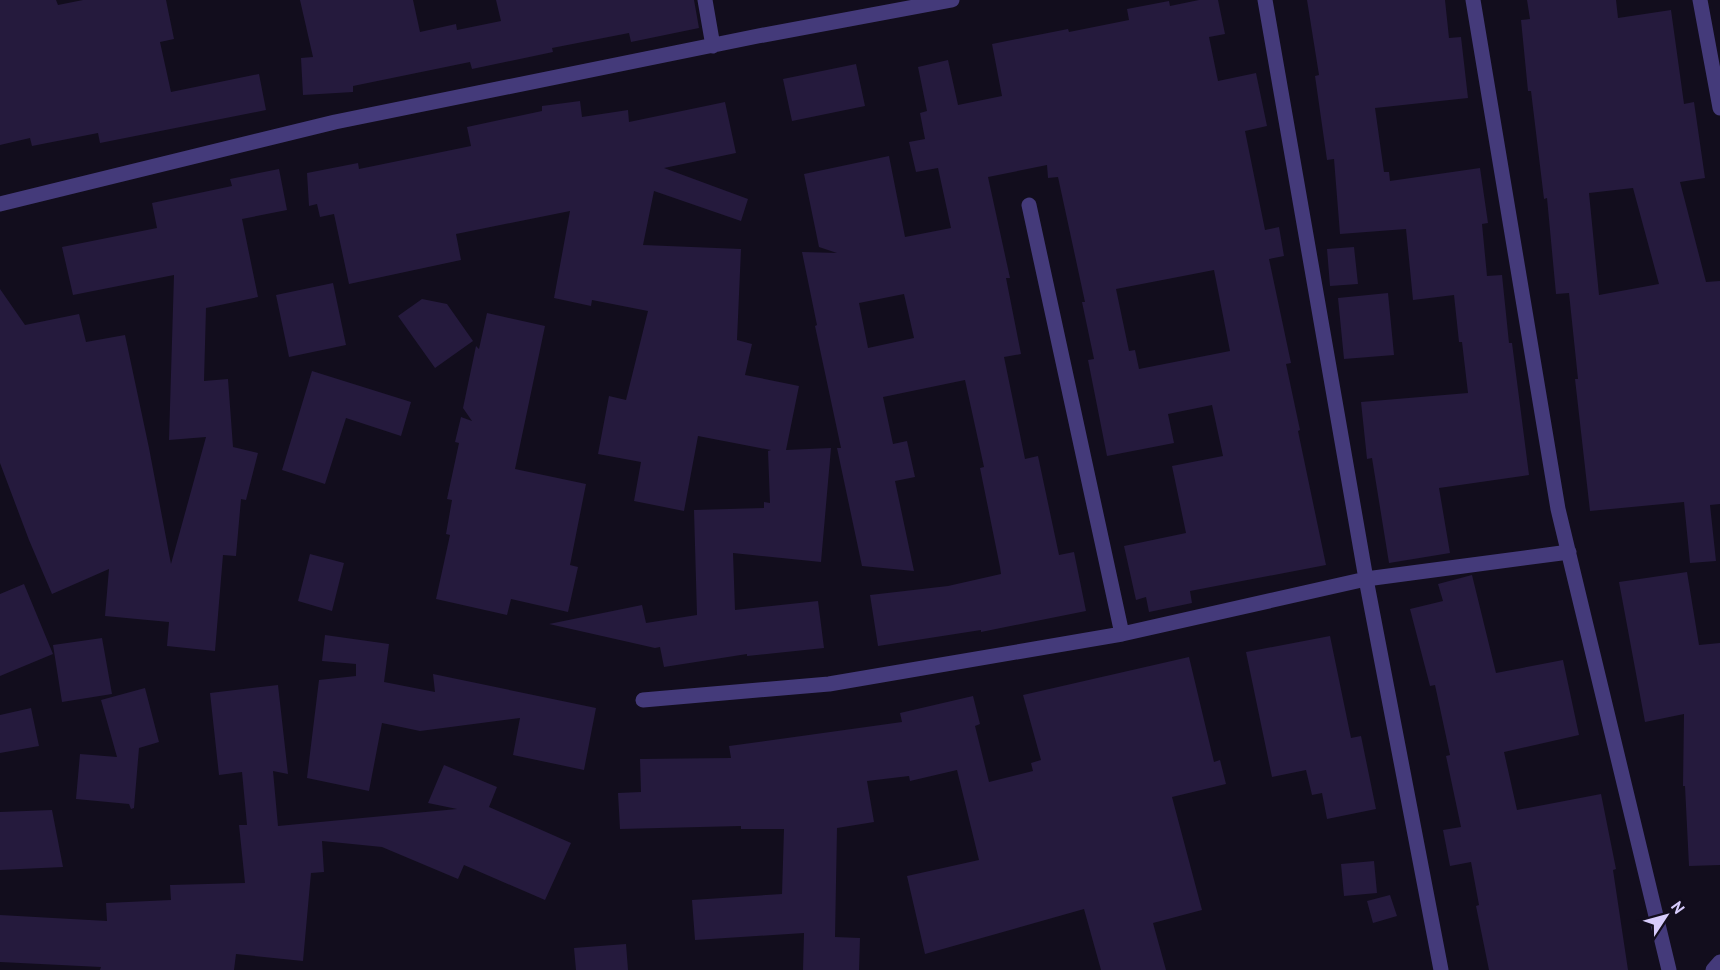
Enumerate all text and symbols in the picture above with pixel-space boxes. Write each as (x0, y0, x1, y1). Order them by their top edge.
north arrow (1636, 886, 1696, 946)
text: N (1667, 897, 1689, 917)

